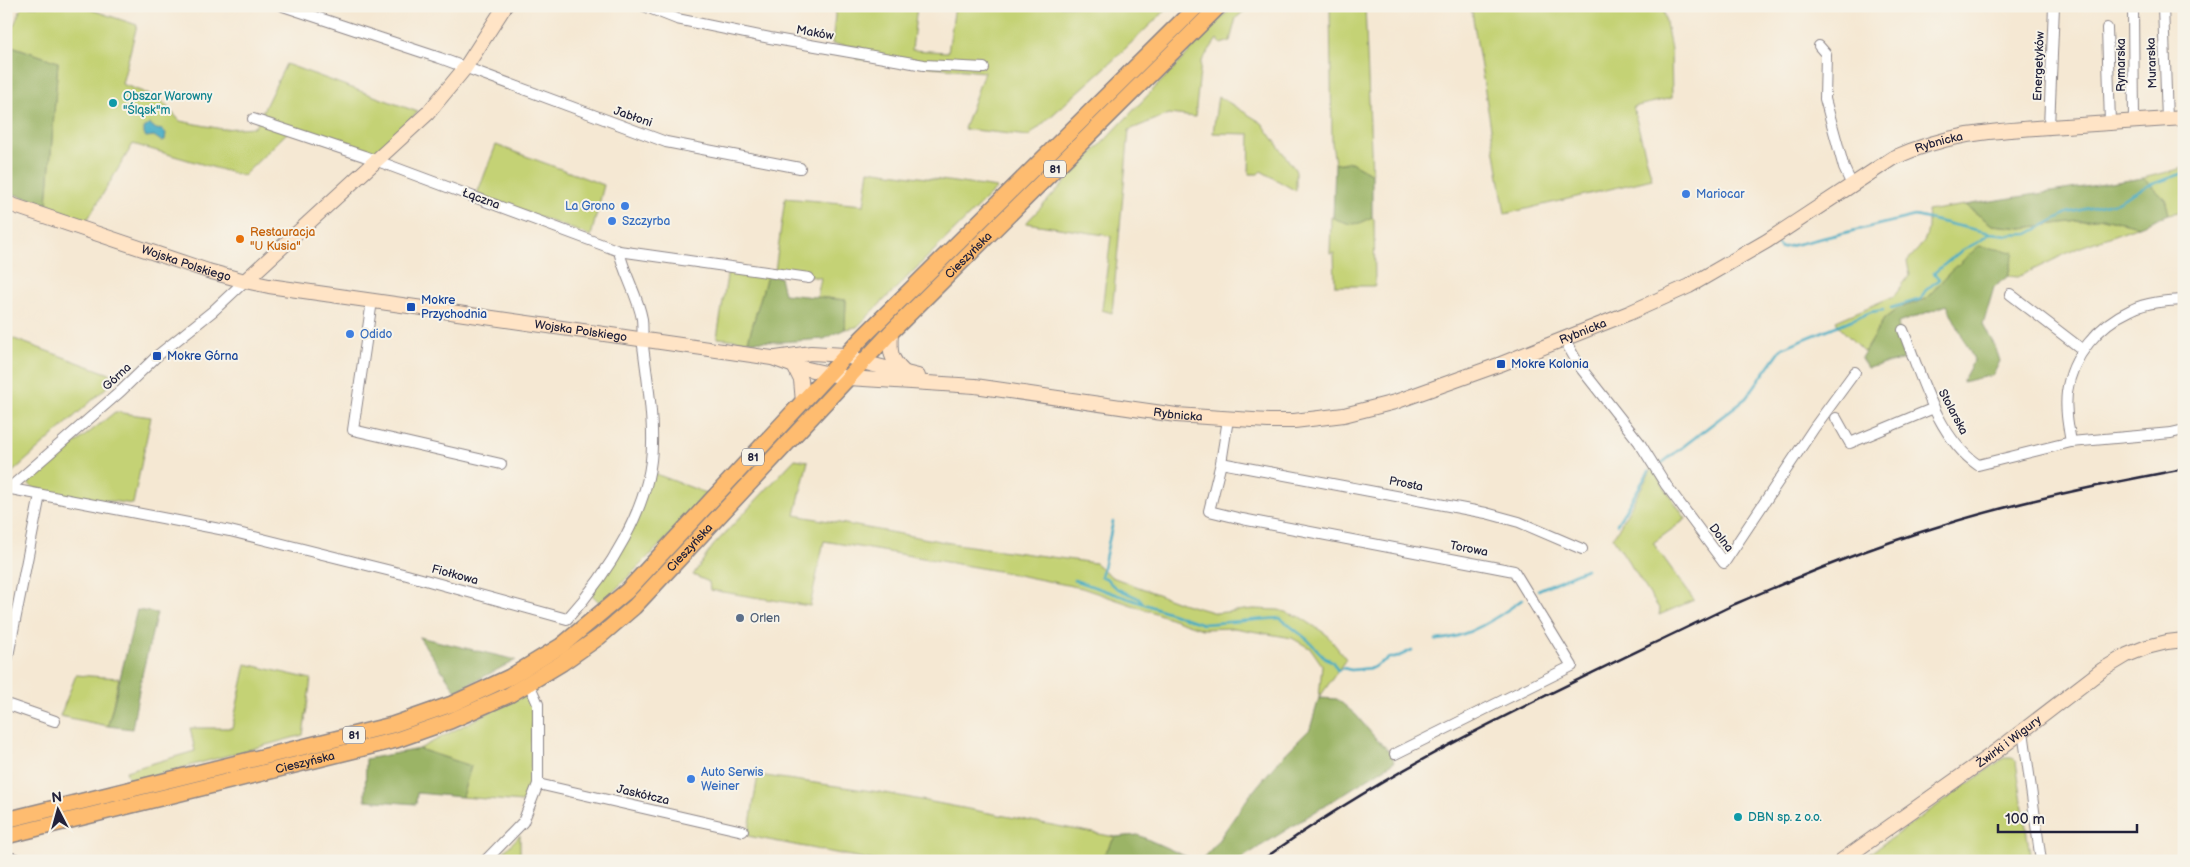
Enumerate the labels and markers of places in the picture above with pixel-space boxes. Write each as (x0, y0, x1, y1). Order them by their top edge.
place label: Obszar Warowny "Śląsk"m (123, 89, 213, 118)
marker: Obszar Warowny "Śląsk"m (107, 97, 119, 109)
place label: Mariocar (1696, 187, 1745, 202)
marker: Mariocar (1680, 188, 1692, 200)
place label: La Grono (565, 199, 615, 214)
marker: La Grono (619, 200, 631, 212)
place label: Szczyrba (622, 214, 670, 229)
marker: Szczyrba (606, 215, 618, 227)
place label: Restauracja "U Kusia" (250, 225, 316, 254)
marker: Restauracja "U Kusia" (234, 233, 246, 245)
place label: Mokre Przychodnia (421, 293, 487, 322)
marker: Mokre Przychodnia (405, 301, 417, 313)
place label: Odido (360, 327, 393, 342)
marker: Odido (344, 328, 356, 340)
place label: Mokre Górna (167, 349, 238, 364)
marker: Mokre Górna (151, 350, 163, 362)
place label: Mokre Kolonia (1511, 357, 1589, 372)
marker: Mokre Kolonia (1495, 358, 1507, 370)
place label: Orlen (750, 611, 780, 626)
marker: Orlen (734, 612, 746, 624)
place label: Auto Serwis Weiner (701, 765, 764, 794)
marker: Auto Serwis Weiner (685, 773, 697, 785)
place label: DBN sp. z o.o. (1748, 810, 1822, 825)
marker: DBN sp. z o.o. (1732, 811, 1744, 823)

